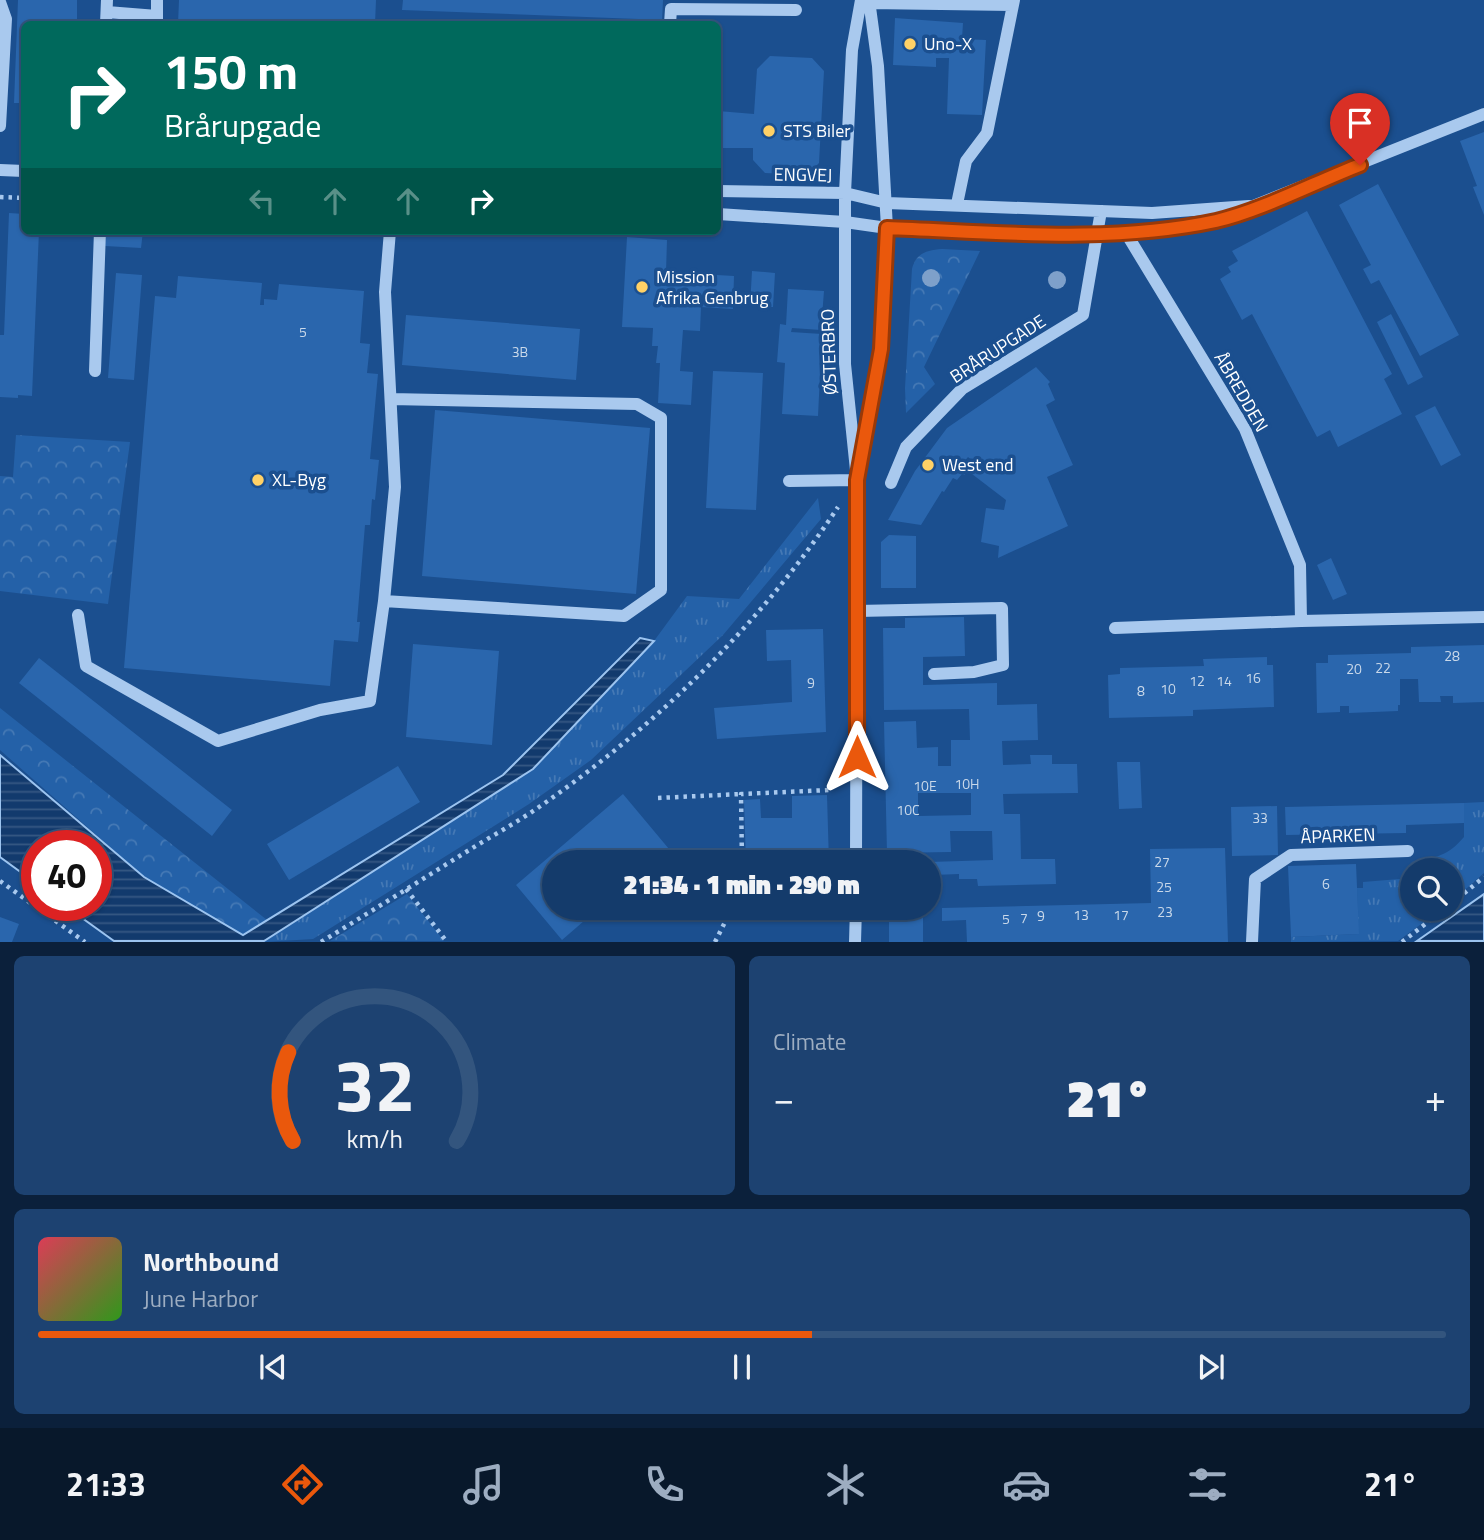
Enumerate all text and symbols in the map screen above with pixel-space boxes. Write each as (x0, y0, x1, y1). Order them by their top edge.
place label: Uno-X (924, 30, 972, 57)
text: 150 m (164, 33, 298, 108)
marker: Uno-X (902, 36, 918, 52)
icon: right (49, 49, 140, 140)
pin (1330, 93, 1390, 165)
text: Brårupgade (164, 101, 321, 149)
icon: arrive (1341, 104, 1379, 142)
place label: STS Biler (783, 117, 850, 144)
marker: STS Biler (761, 123, 777, 139)
street label: ENGVEJ (773, 160, 833, 189)
icon: left (243, 182, 281, 220)
icon: ahead (316, 182, 354, 220)
icon: ahead (389, 182, 427, 220)
icon: right (462, 182, 500, 220)
place label: Mission Afrika Genbrug (656, 263, 769, 311)
marker: Mission Afrika Genbrug (634, 279, 650, 295)
street label: BRÅRUPGADE (944, 307, 1051, 390)
street label: ØSTERBRO (814, 308, 843, 396)
house number: 5 (299, 321, 307, 342)
house number: 3B (512, 341, 528, 362)
street label: ÅBREDDEN (1208, 347, 1275, 437)
place label: West end (942, 451, 1014, 478)
marker: West end (920, 457, 936, 473)
place label: XL-Byg (272, 466, 326, 493)
marker: XL-Byg (250, 472, 266, 488)
house number: 28 (1444, 645, 1460, 666)
house number: 22 (1375, 657, 1391, 678)
house number: 20 (1346, 658, 1362, 679)
house number: 16 (1245, 667, 1261, 688)
house number: 12 (1189, 670, 1205, 691)
house number: 14 (1216, 670, 1232, 691)
house number: 9 (807, 672, 815, 693)
house number: 10 (1160, 678, 1176, 699)
house number: 8 (1137, 680, 1145, 701)
position arrow (820, 720, 894, 794)
house number: 10H (954, 773, 980, 794)
house number: 10E (913, 775, 937, 796)
house number: 10C (896, 799, 920, 820)
house number: 33 (1252, 807, 1268, 828)
street label: ÅPARKEN (1300, 821, 1376, 850)
speed limit sign: 40 (21, 830, 112, 921)
house number: 27 (1154, 851, 1170, 872)
map controls (1400, 858, 1463, 921)
button: search (1400, 858, 1463, 921)
text: 21:34 · 1 min · 290 m (623, 865, 860, 904)
house number: 6 (1322, 873, 1330, 894)
house number: 25 (1156, 876, 1172, 897)
house number: 23 (1157, 901, 1173, 922)
house number: 13 (1073, 904, 1089, 925)
house number: 17 (1113, 904, 1129, 925)
house number: 9 (1037, 905, 1045, 926)
house number: 7 (1020, 907, 1028, 928)
house number: 5 (1002, 908, 1010, 929)
text: Climate (773, 1024, 846, 1059)
text: 32 (334, 1030, 415, 1140)
text: 21° (1067, 1058, 1152, 1137)
text: − (773, 1069, 794, 1127)
text: + (1425, 1069, 1446, 1127)
text: km/h (346, 1120, 403, 1158)
text: Northbound (143, 1242, 279, 1281)
text: June Harbor (143, 1281, 258, 1316)
icon: previous (254, 1348, 292, 1386)
icon: pause (723, 1348, 761, 1386)
icon: next (1192, 1348, 1230, 1386)
text: 21:33 (66, 1460, 146, 1508)
icon: directions (278, 1460, 327, 1509)
icon: music (459, 1460, 508, 1509)
icon: phone (640, 1460, 689, 1509)
icon: climate (821, 1460, 870, 1509)
icon: car (1002, 1460, 1051, 1509)
icon: filters (1183, 1460, 1232, 1509)
text: 21° (1364, 1460, 1418, 1508)

